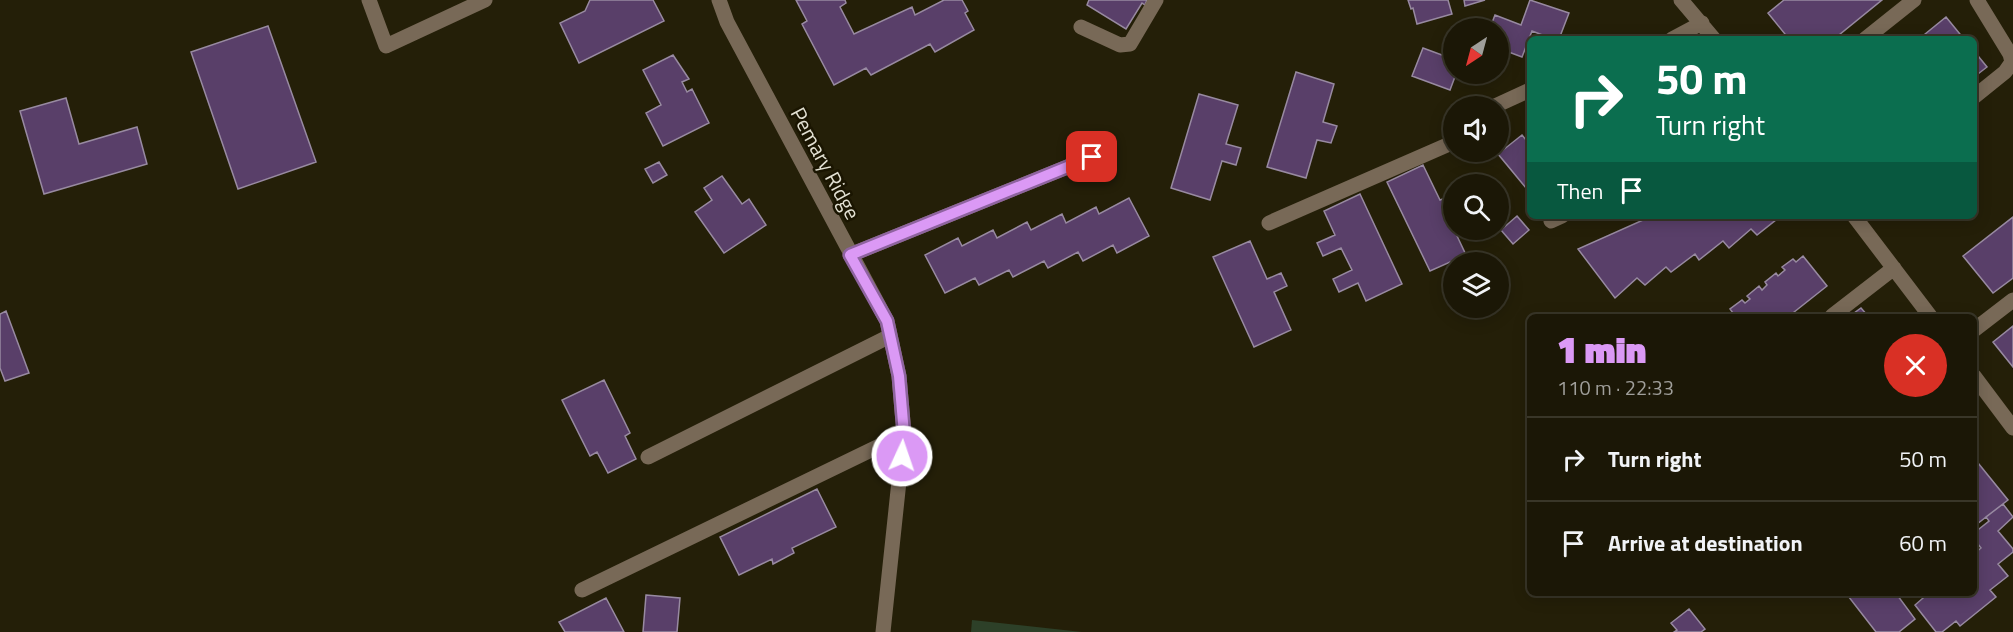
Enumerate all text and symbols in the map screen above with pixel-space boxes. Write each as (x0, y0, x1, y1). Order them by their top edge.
north arrow (1443, 18, 1509, 84)
map controls (1443, 18, 1509, 318)
text: 50 m (1656, 46, 1748, 110)
icon: right (1557, 60, 1635, 138)
button: sound (1443, 96, 1509, 162)
street label: Pemary Ridge (783, 101, 869, 225)
text: Turn right (1656, 104, 1765, 145)
pin (1066, 131, 1117, 182)
icon: arrive (1075, 140, 1108, 173)
button: search (1443, 174, 1509, 240)
text: Then (1557, 174, 1603, 208)
icon: arrive (1615, 174, 1648, 207)
button: layers (1443, 252, 1509, 318)
text: 1 min (1557, 322, 1646, 377)
button: close (1884, 334, 1947, 397)
text: 110 m · 22:33 (1557, 372, 1674, 403)
position arrow (870, 424, 934, 488)
text: Turn right (1608, 442, 1702, 476)
text: 50 m (1899, 442, 1947, 476)
icon: right (1557, 443, 1590, 476)
text: Arrive at destination (1608, 526, 1803, 560)
text: 60 m (1899, 526, 1947, 560)
icon: arrive (1557, 527, 1590, 560)

